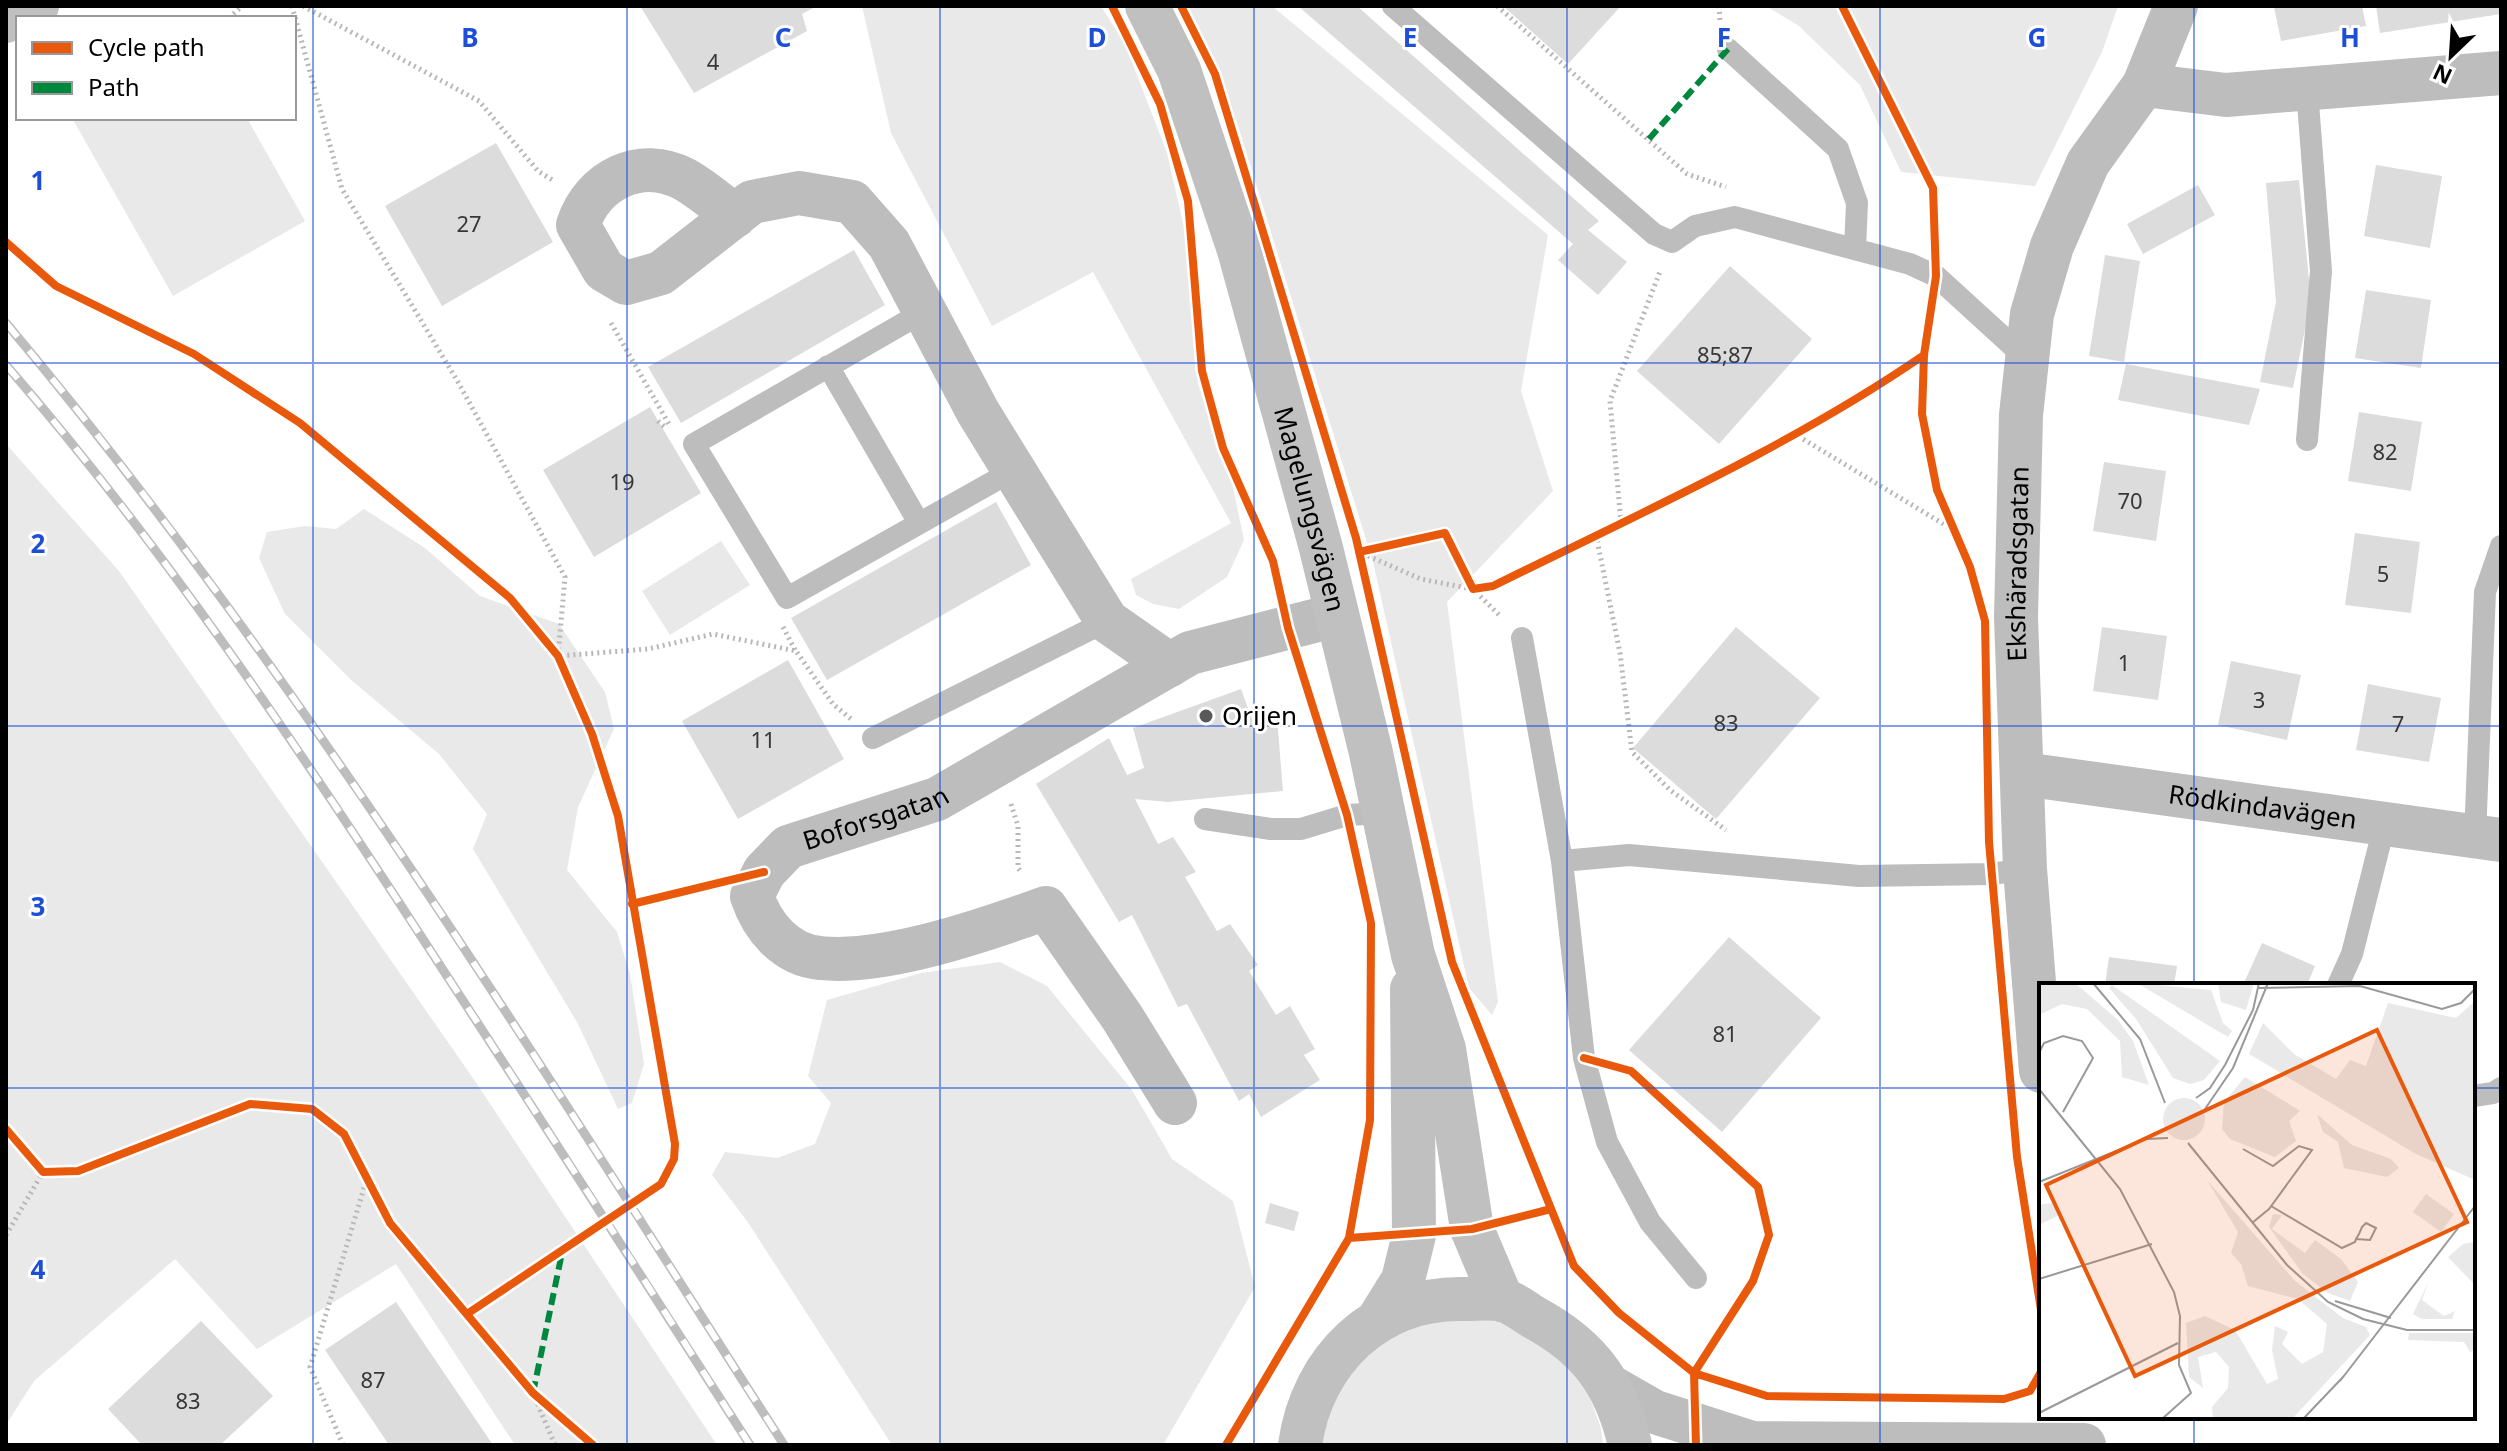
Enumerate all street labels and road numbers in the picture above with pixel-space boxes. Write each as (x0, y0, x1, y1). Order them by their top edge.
street label: Magelungsvägen (1266, 402, 1355, 615)
street label: Ekshäradsgatan (1997, 466, 2037, 662)
street label: Rödkindavägen (2166, 775, 2359, 837)
street label: Boforsgatan (798, 777, 955, 858)

